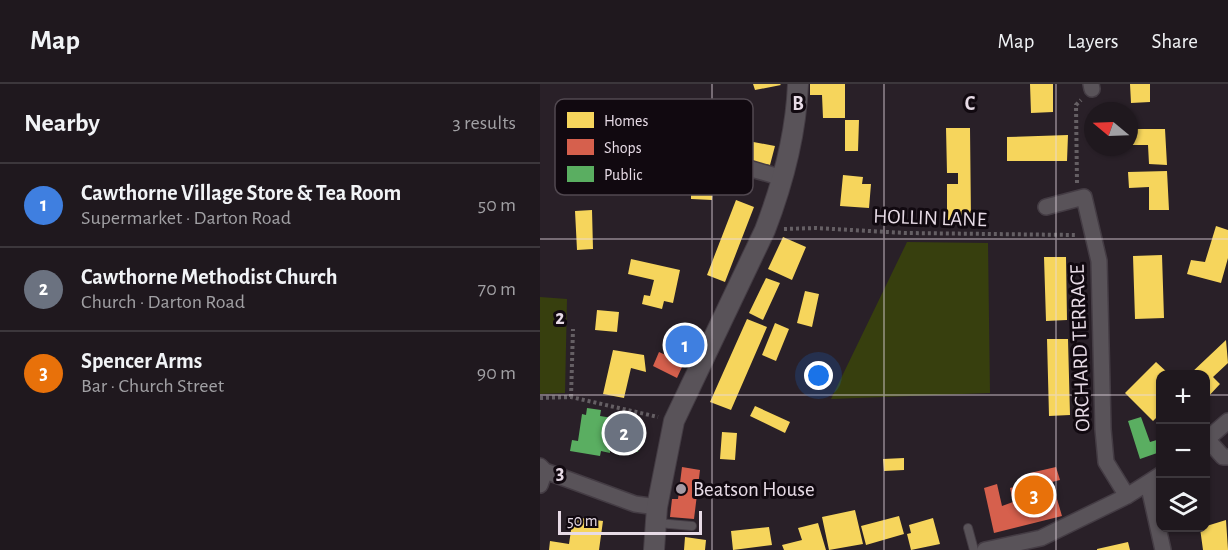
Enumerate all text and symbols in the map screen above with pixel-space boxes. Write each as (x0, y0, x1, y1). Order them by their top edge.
text: Map (30, 27, 80, 55)
text: Map (998, 31, 1034, 52)
text: Layers (1067, 31, 1118, 52)
text: Share (1151, 31, 1198, 52)
text: B (792, 94, 804, 114)
text: C (965, 94, 976, 114)
legend (555, 99, 753, 195)
north arrow (1084, 102, 1138, 156)
text: Nearby (24, 110, 100, 136)
text: 3 results (452, 113, 516, 133)
text: Homes (604, 113, 648, 129)
text: Shops (604, 140, 642, 156)
text: Public (604, 167, 642, 183)
text: Cawthorne Village Store & Tea Room (81, 182, 401, 204)
text: 1 (40, 195, 47, 215)
text: 50 m (478, 195, 516, 215)
street label: HOLLIN LANE (873, 206, 987, 230)
text: Supermarket · Darton Road (81, 208, 291, 228)
street label: ORCHARD TERRACE (1067, 264, 1093, 432)
text: Cawthorne Methodist Church (81, 266, 337, 288)
text: 2 (39, 279, 48, 299)
text: 70 m (478, 279, 516, 299)
text: Church · Darton Road (81, 292, 245, 312)
text: 2 (555, 308, 565, 328)
pin: 1 (666, 322, 704, 368)
text: Spencer Arms (81, 350, 202, 372)
your location (804, 361, 833, 390)
text: 3 (39, 363, 48, 383)
text: 90 m (477, 363, 516, 383)
map controls (1156, 370, 1210, 532)
button: + (1156, 370, 1210, 424)
text: Bar · Church Street (81, 376, 224, 396)
pin: 2 (604, 410, 644, 456)
button: − (1156, 424, 1210, 478)
text: 3 (556, 463, 564, 483)
pin: 3 (1014, 472, 1054, 518)
button: layers (1156, 478, 1210, 532)
place label: Beatson House (693, 479, 815, 500)
marker: Beatson House (674, 482, 688, 496)
scale bar (558, 508, 702, 536)
text: 50 m (567, 513, 598, 529)

